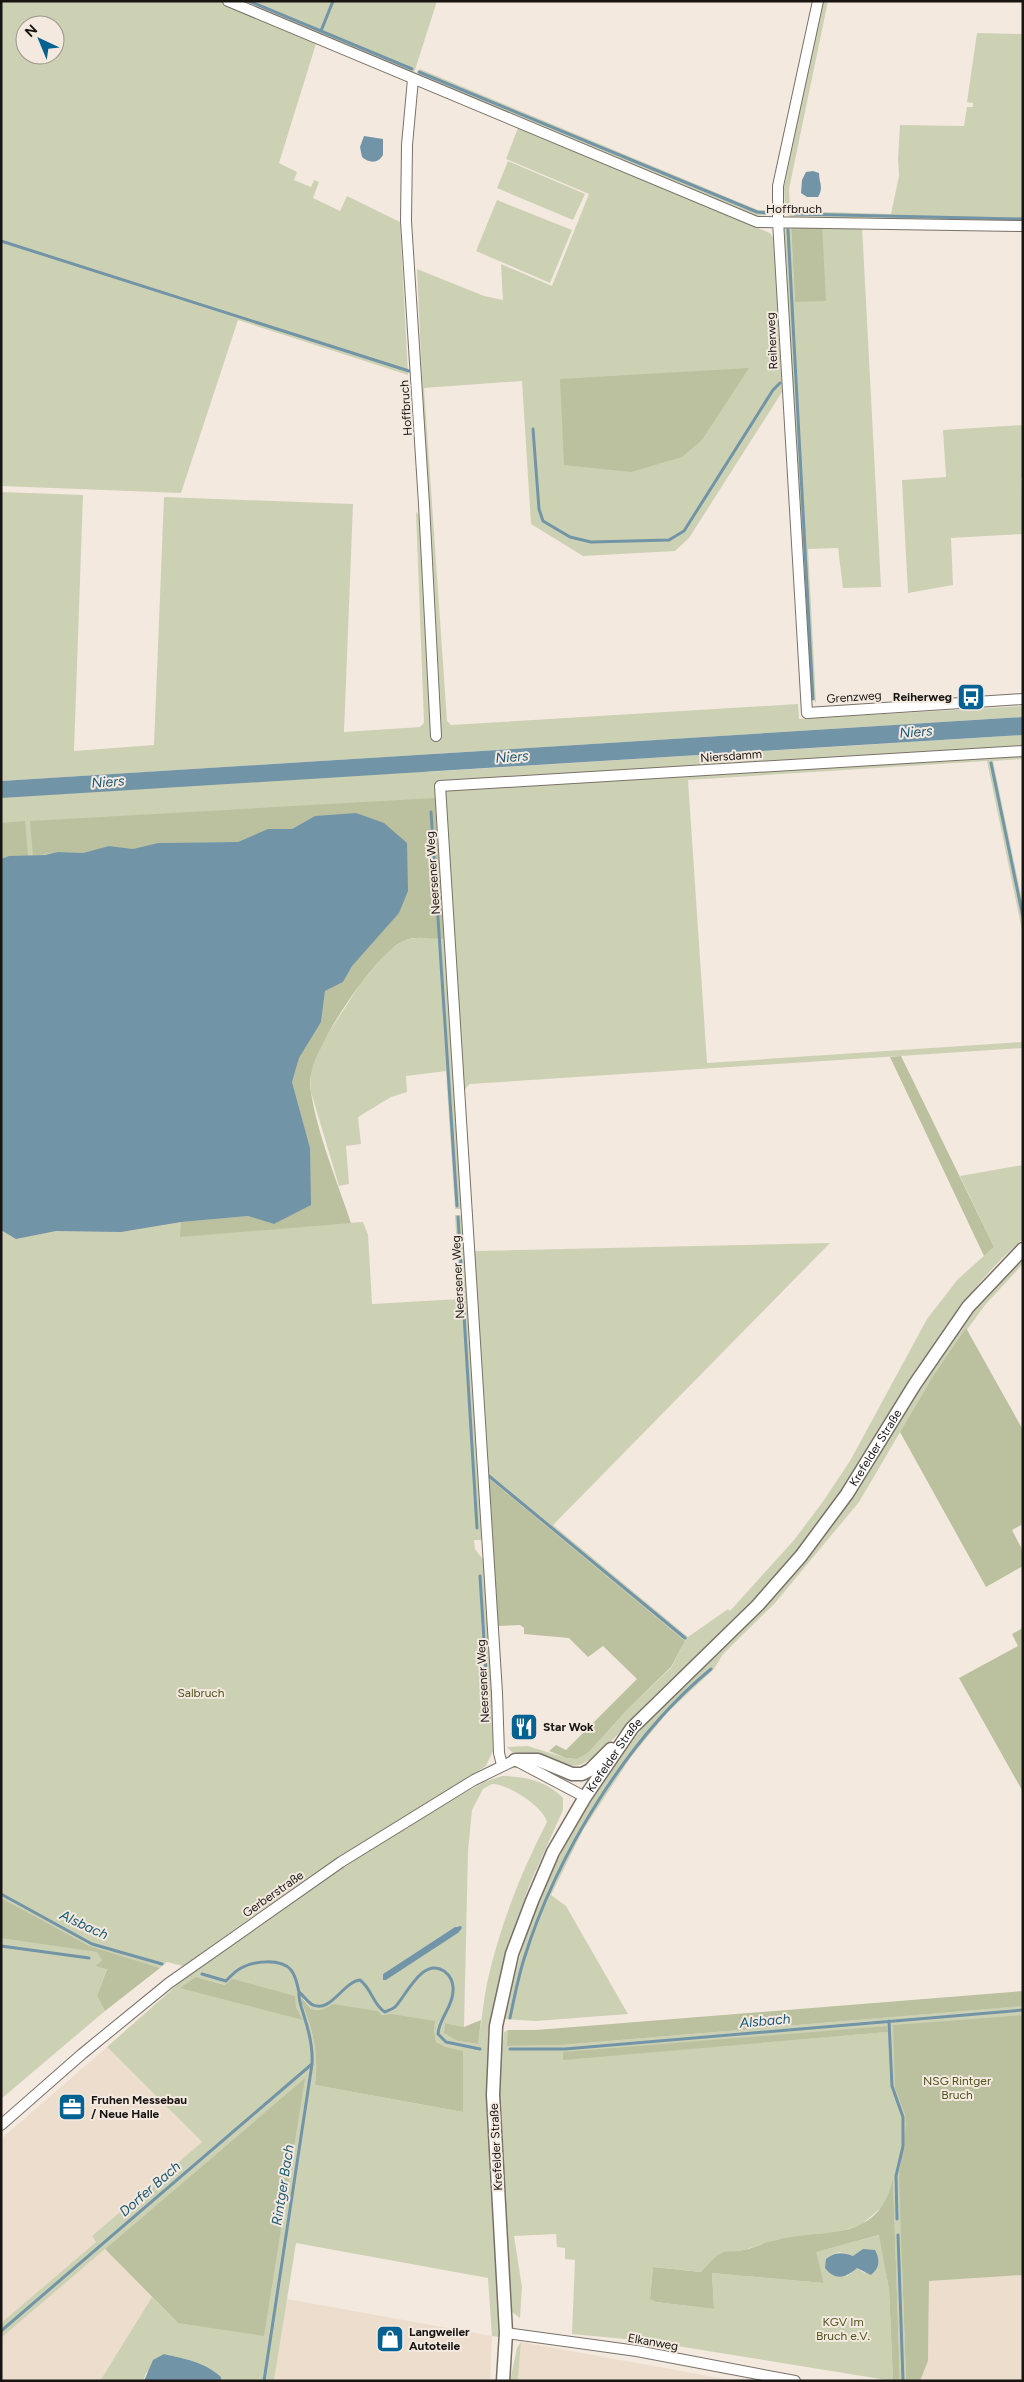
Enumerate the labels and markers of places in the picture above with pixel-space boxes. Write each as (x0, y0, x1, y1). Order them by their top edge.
bus stop icon: Reiherweg (956, 682, 986, 712)
place label: Reiherweg (893, 690, 952, 704)
restaurant icon: Star Wok (509, 1712, 539, 1742)
place label: Star Wok (543, 1720, 594, 1734)
office icon: Fruhen Messebau / Neue Halle (57, 2092, 87, 2122)
place label: Fruhen Messebau / Neue Halle (91, 2093, 187, 2121)
shop icon: Langweiler Autoteile (375, 2324, 405, 2354)
place label: Langweiler Autoteile (409, 2325, 470, 2353)

